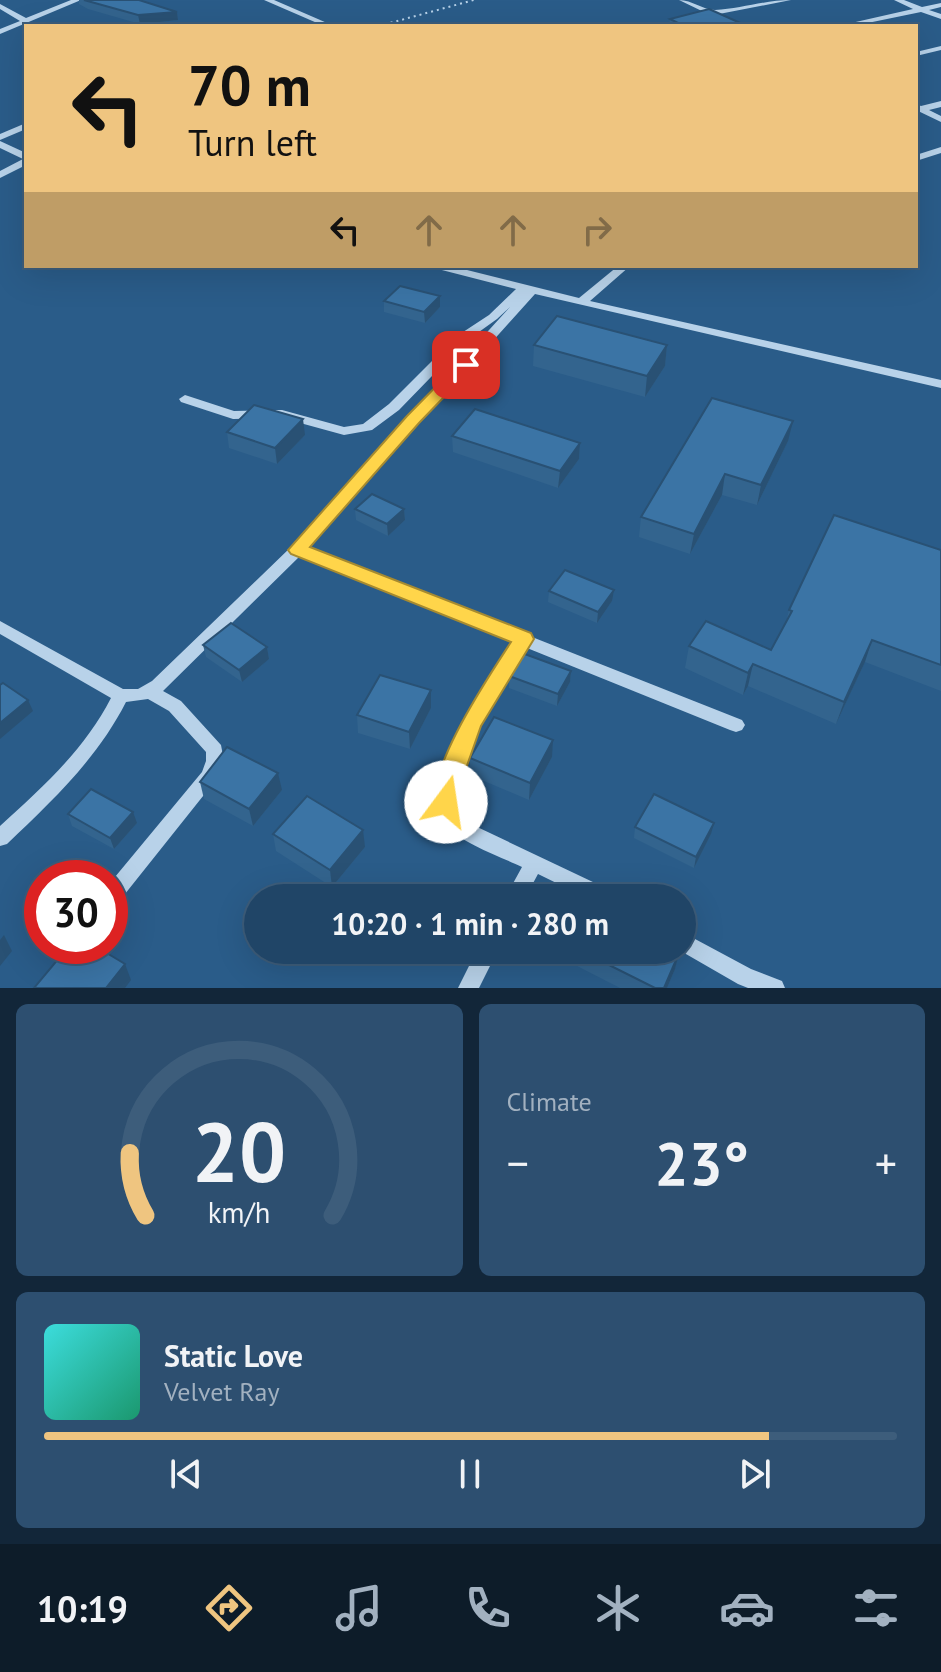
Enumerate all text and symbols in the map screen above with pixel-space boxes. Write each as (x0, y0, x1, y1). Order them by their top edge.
text: 70 m (188, 49, 311, 121)
icon: left (56, 56, 160, 160)
text: Turn left (188, 119, 317, 166)
icon: left (323, 208, 367, 252)
icon: ahead (407, 208, 451, 252)
icon: ahead (491, 208, 535, 252)
icon: right (575, 208, 619, 252)
pin (432, 331, 500, 399)
icon: arrive (444, 343, 488, 387)
position arrow (404, 760, 488, 844)
speed limit sign: 30 (24, 860, 128, 964)
text: 10:20 · 1 min · 280 m (331, 904, 609, 943)
text: Climate (507, 1085, 592, 1118)
text: 20 (192, 1097, 286, 1205)
text: 23° (655, 1124, 749, 1202)
text: − (507, 1134, 529, 1191)
text: + (875, 1134, 897, 1191)
text: km/h (208, 1194, 271, 1231)
text: Static Love (164, 1336, 303, 1375)
text: Velvet Ray (164, 1375, 280, 1408)
icon: previous (164, 1452, 208, 1496)
icon: pause (448, 1452, 492, 1496)
icon: next (733, 1452, 777, 1496)
icon: directions (201, 1580, 257, 1636)
icon: music (331, 1580, 387, 1636)
icon: phone (460, 1580, 516, 1636)
icon: climate (590, 1580, 646, 1636)
icon: car (719, 1580, 775, 1636)
icon: filters (848, 1580, 904, 1636)
text: 10:19 (37, 1585, 128, 1632)

